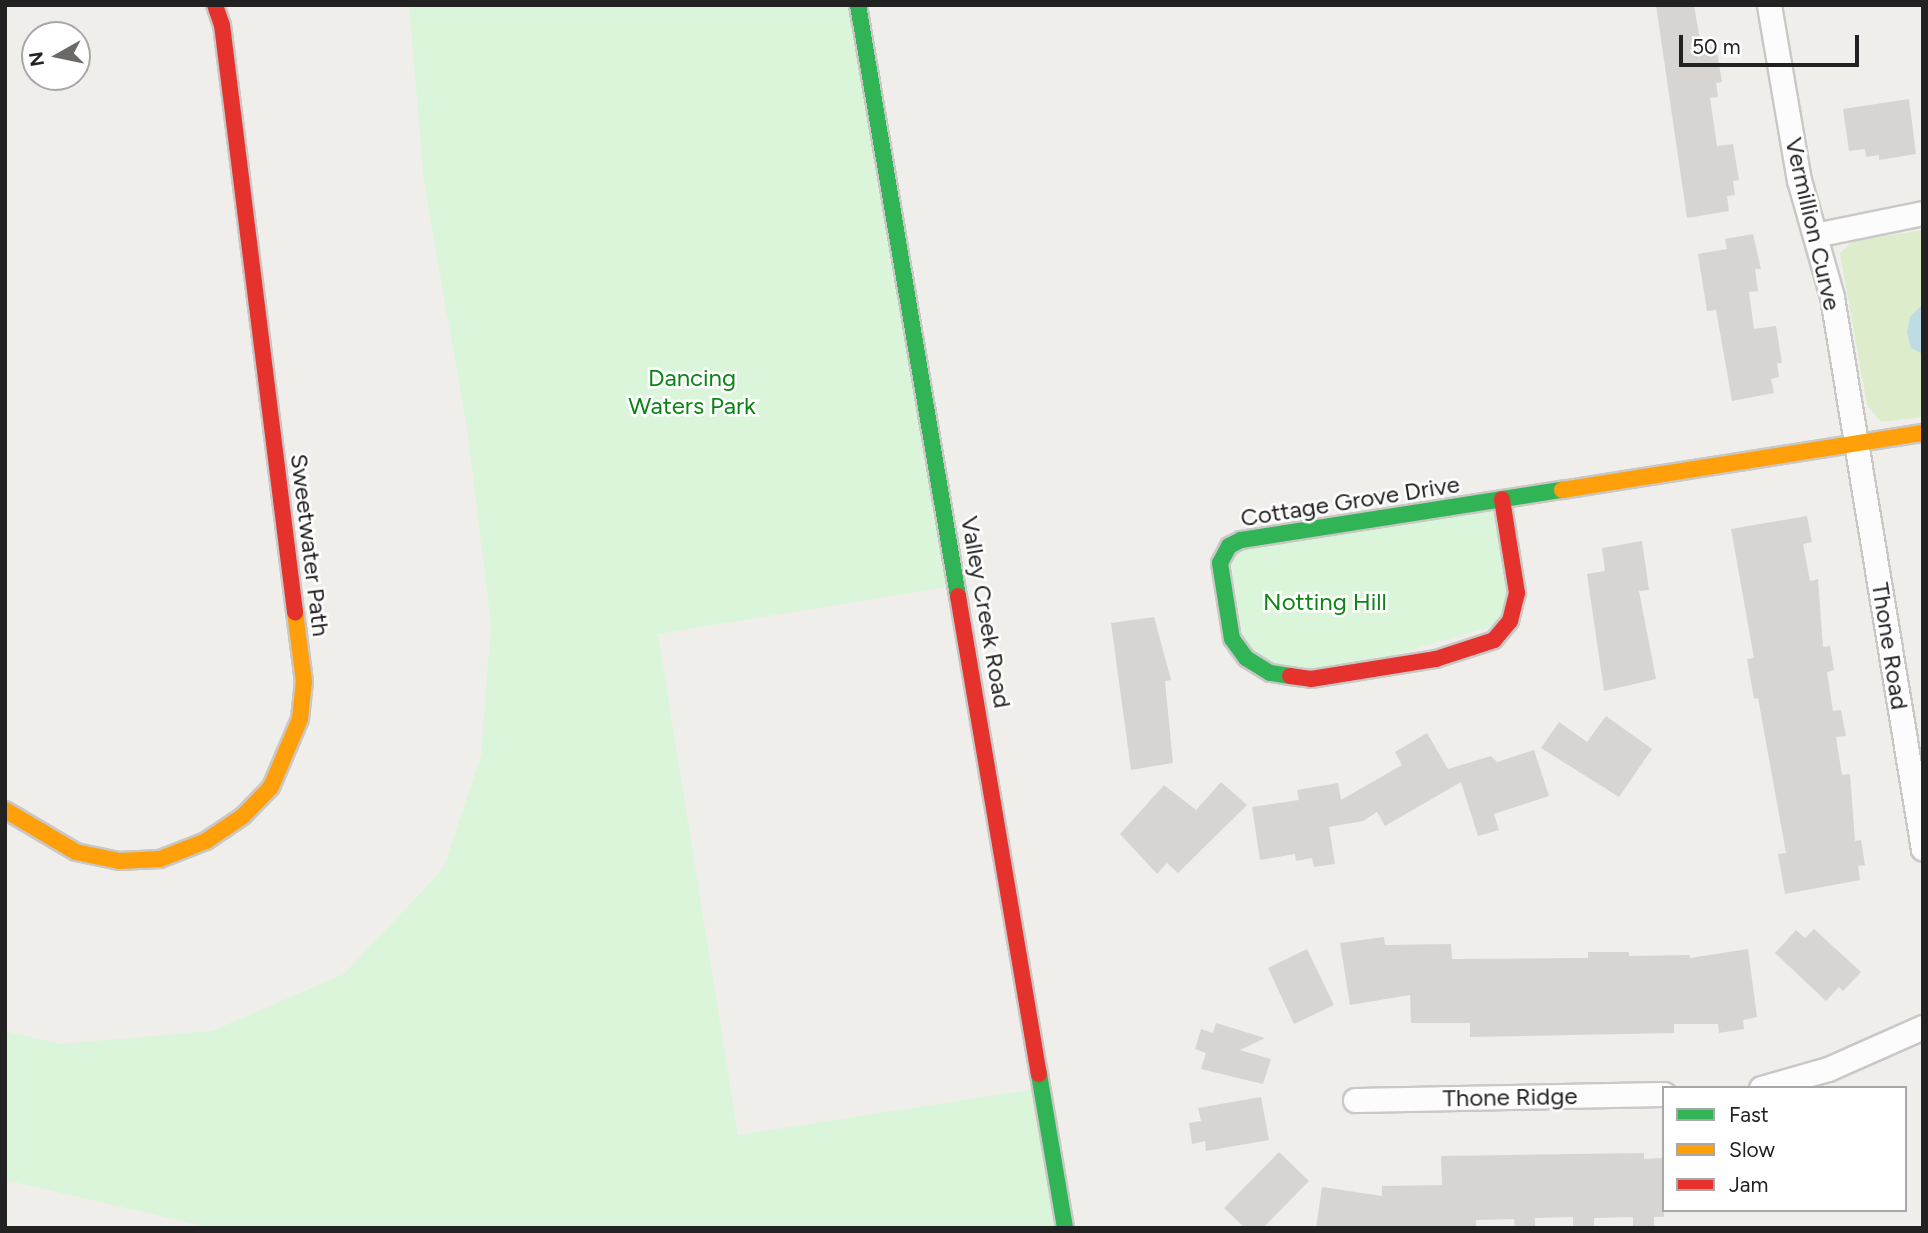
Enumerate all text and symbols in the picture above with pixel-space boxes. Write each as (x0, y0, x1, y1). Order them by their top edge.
north arrow (21, 21, 91, 91)
scale bar (1683, 21, 1863, 65)
text: 50 m (1692, 34, 1741, 59)
text: N (24, 50, 49, 68)
street label: Vermillion Curve (1779, 135, 1847, 313)
park label: Dancing Waters Park (628, 364, 756, 420)
street label: Sweetwater Path (285, 452, 335, 638)
street label: Cottage Grove Drive (1238, 469, 1462, 533)
street label: Valley Creek Road (955, 514, 1017, 710)
street label: Thone Road (1866, 580, 1914, 712)
park label: Notting Hill (1263, 588, 1387, 616)
street label: Thone Ridge (1442, 1081, 1578, 1113)
legend (1662, 1086, 1907, 1212)
text: Fast (1729, 1102, 1769, 1127)
text: Slow (1729, 1137, 1775, 1162)
text: Jam (1729, 1172, 1768, 1197)

